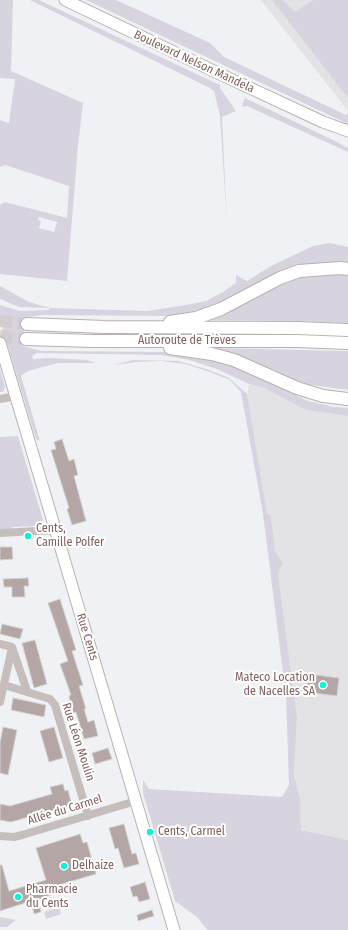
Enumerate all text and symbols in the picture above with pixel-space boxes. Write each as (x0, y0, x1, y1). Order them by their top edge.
street label: Boulevard Nelson Mandela (131, 28, 257, 96)
street label: Autoroute de Trèves (138, 334, 236, 348)
place label: Cents, Camille Polfer (36, 522, 104, 550)
marker: Cents, Camille Polfer (23, 531, 33, 541)
street label: Rue Cents (73, 612, 101, 662)
place label: Mateco Location de Nacelles SA (235, 671, 315, 699)
marker: Mateco Location de Nacelles SA (318, 680, 328, 690)
street label: Rue Léon Moulin (59, 701, 97, 783)
street label: Allée du Carmel (26, 792, 104, 828)
place label: Cents, Carmel (158, 825, 225, 839)
marker: Cents, Carmel (145, 827, 155, 837)
place label: Delhaize (72, 859, 114, 873)
marker: Delhaize (59, 861, 69, 871)
place label: Pharmacie du Cents (26, 883, 78, 911)
marker: Pharmacie du Cents (13, 892, 23, 902)

